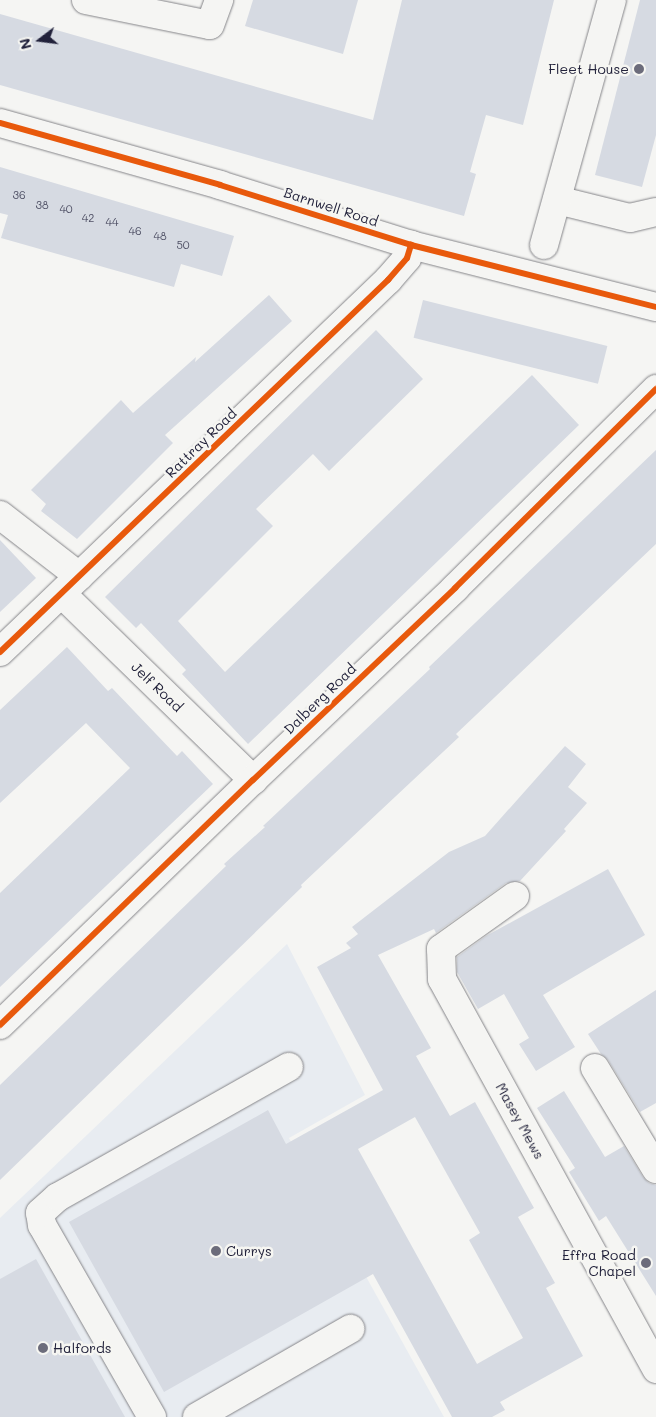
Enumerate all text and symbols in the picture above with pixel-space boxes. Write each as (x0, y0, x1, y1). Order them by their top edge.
north arrow (15, 15, 65, 65)
text: N (14, 36, 36, 52)
place label: Fleet House (548, 61, 629, 77)
marker: Fleet House (633, 63, 645, 75)
street label: Barnwell Road (282, 184, 380, 230)
house number: 36 (12, 188, 26, 202)
house number: 38 (35, 198, 49, 212)
house number: 40 (59, 202, 73, 216)
house number: 42 (82, 211, 94, 225)
house number: 44 (106, 215, 118, 229)
house number: 46 (128, 224, 142, 238)
house number: 48 (153, 229, 167, 243)
house number: 50 (176, 238, 190, 252)
street label: Rattray Road (162, 405, 240, 481)
street label: Jelf Road (128, 658, 186, 716)
street label: Dalberg Road (280, 660, 360, 738)
street label: Masey Mews (492, 1080, 548, 1162)
place label: Currys (226, 1243, 272, 1259)
marker: Currys (210, 1245, 222, 1257)
place label: Effra Road Chapel (562, 1247, 636, 1280)
marker: Effra Road Chapel (640, 1257, 652, 1269)
place label: Halfords (53, 1340, 112, 1356)
marker: Halfords (37, 1342, 49, 1354)

